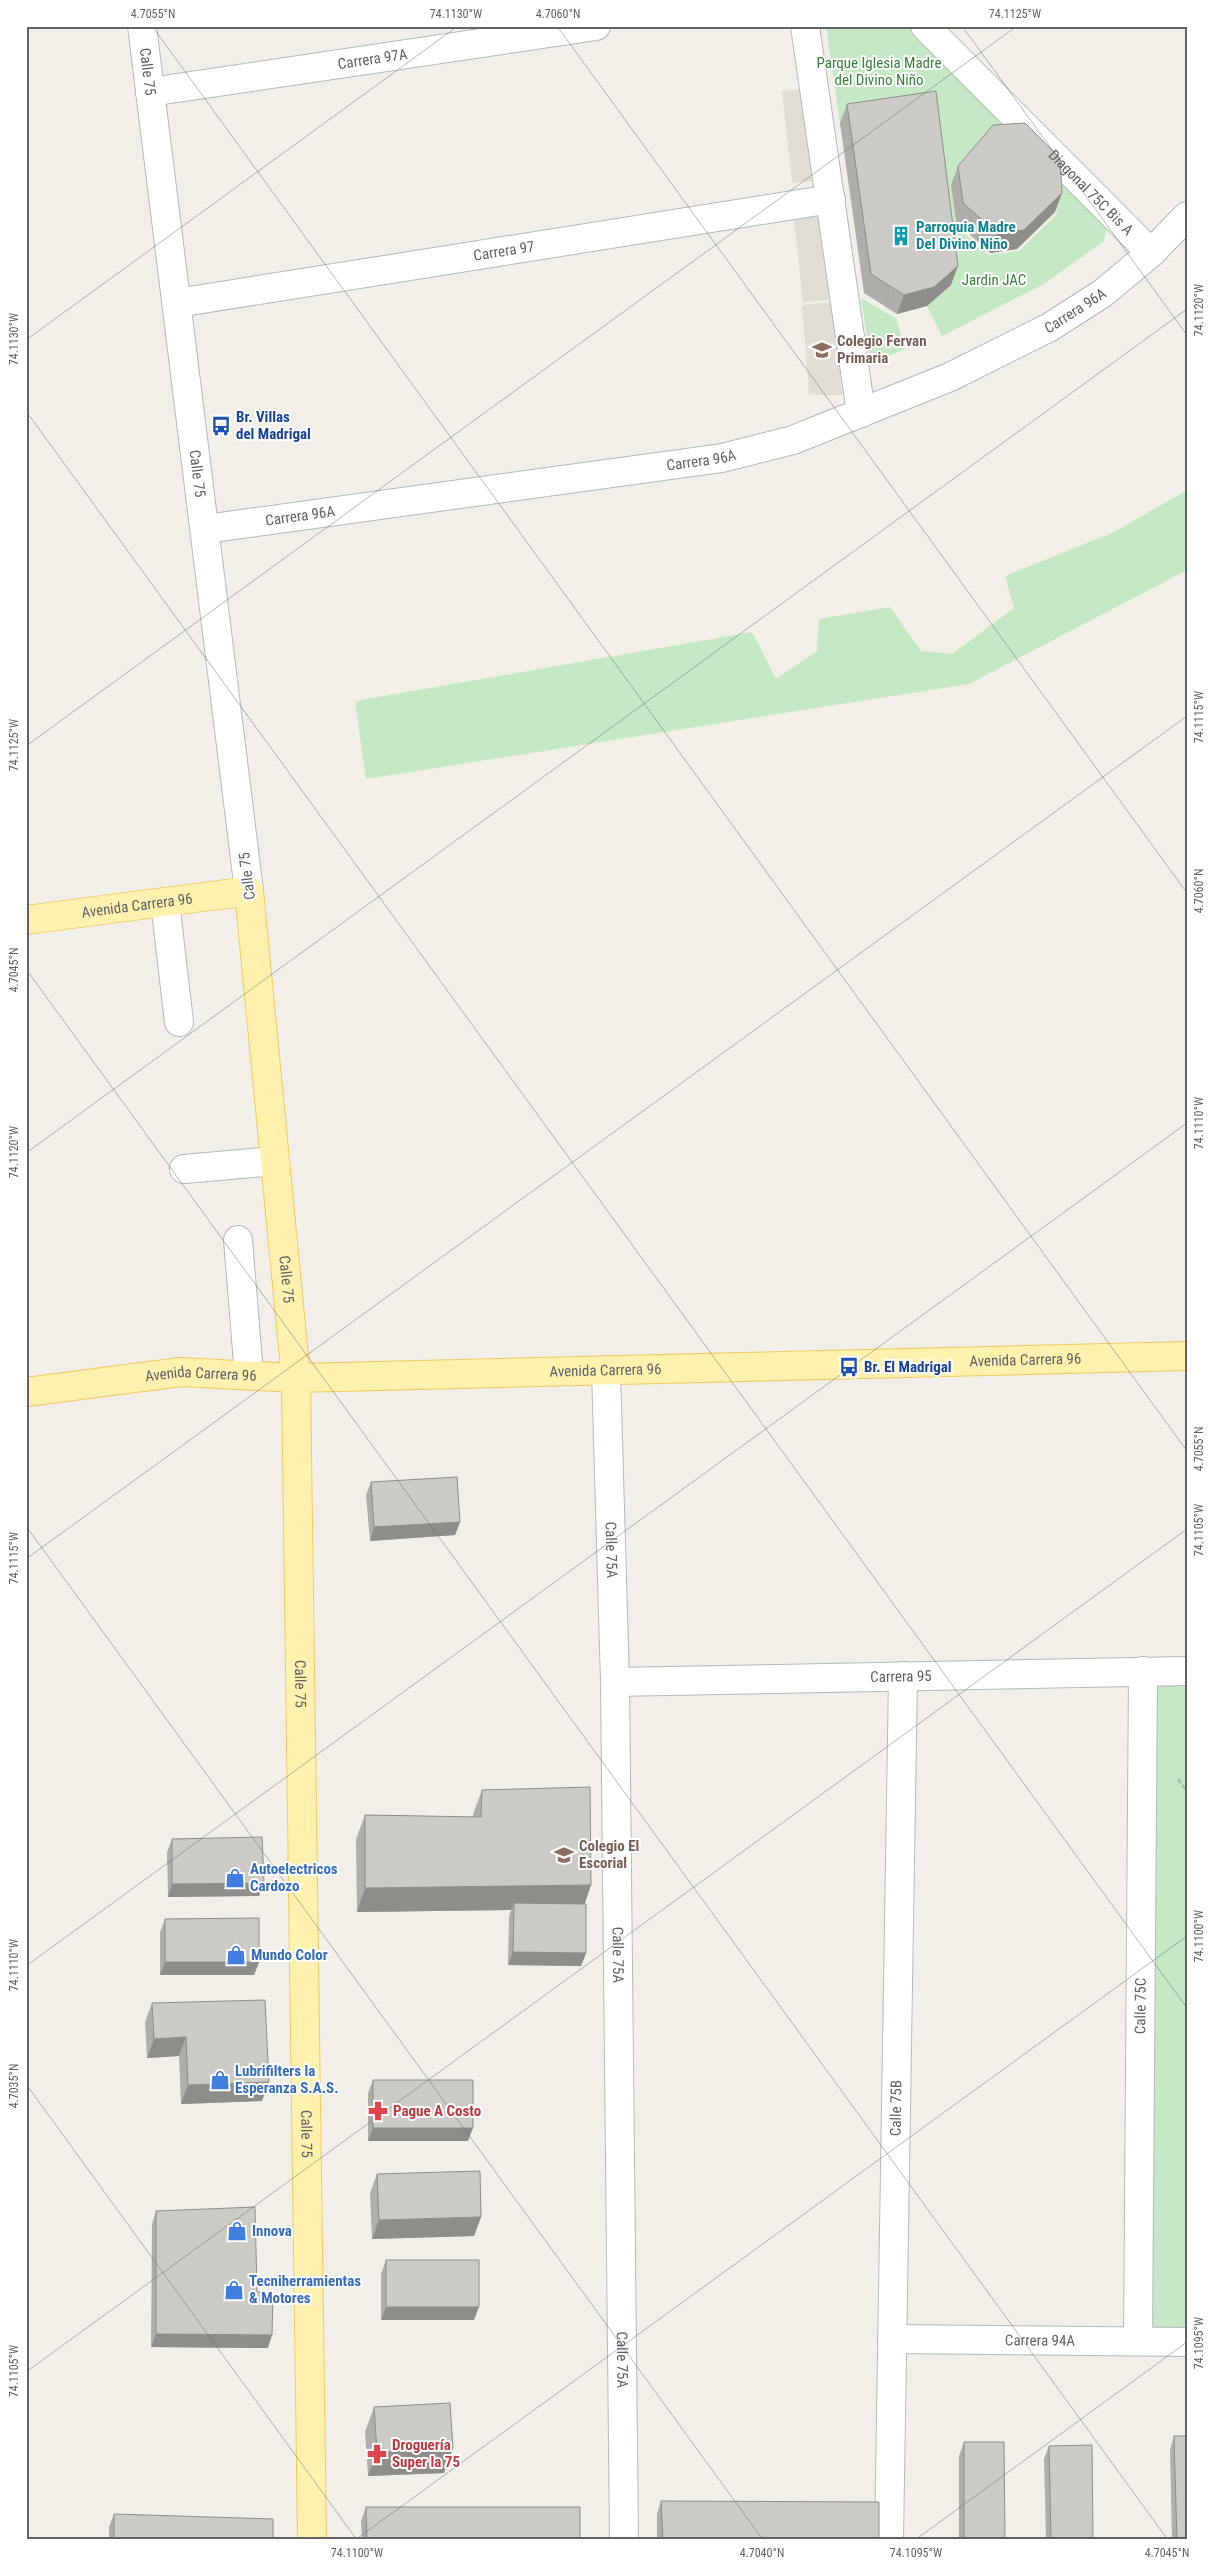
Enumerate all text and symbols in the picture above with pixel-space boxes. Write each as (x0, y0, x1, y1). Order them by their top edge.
text: 4.7055°N (131, 7, 175, 21)
text: 74.1130°W (430, 7, 482, 21)
text: 4.7060°N (536, 7, 580, 21)
text: 74.1125°W (989, 7, 1041, 21)
street label: Carrera 97A (337, 45, 409, 73)
street label: Calle 75 (136, 47, 160, 97)
park label: Parque Iglesia Madre del Divino Niño (816, 54, 942, 89)
street label: Diagonal 75C Bis A (1045, 146, 1137, 239)
place label: Parroquia Madre Del Divino Niño (916, 218, 1016, 253)
building icon: Parroquia Madre Del Divino Niño (890, 225, 912, 247)
street label: Carrera 97 (472, 237, 536, 265)
park label: Jardin JAC (962, 271, 1026, 289)
street label: Carrera 96A (1041, 284, 1110, 337)
text: 74.1120°W (1192, 284, 1206, 336)
text: 74.1130°W (7, 313, 21, 365)
place label: Colegio Fervan Primaria (837, 332, 927, 367)
school or university icon: Colegio Fervan Primaria (811, 339, 833, 361)
place label: Br. Villas del Madrigal (236, 408, 311, 443)
bus stop icon: Br. Villas del Madrigal (210, 415, 232, 437)
street label: Carrera 96A (665, 446, 738, 475)
street label: Calle 75 (185, 449, 209, 498)
street label: Carrera 96A (264, 502, 336, 530)
text: 74.1115°W (1192, 691, 1206, 743)
text: 74.1125°W (7, 719, 21, 771)
street label: Calle 75 (235, 851, 259, 901)
text: 4.7060°N (1192, 869, 1206, 913)
street label: Avenida Carrera 96 (80, 889, 194, 922)
text: 4.7045°N (7, 948, 21, 992)
text: 74.1110°W (1192, 1097, 1206, 1149)
text: 74.1120°W (7, 1126, 21, 1178)
street label: Calle 75 (275, 1255, 298, 1304)
street label: Avenida Carrera 96 (969, 1350, 1082, 1370)
bus stop icon: Br. El Madrigal (838, 1356, 860, 1378)
place label: Br. El Madrigal (864, 1358, 952, 1376)
street label: Avenida Carrera 96 (549, 1360, 662, 1381)
street label: Avenida Carrera 96 (144, 1363, 257, 1386)
text: 4.7055°N (1192, 1427, 1206, 1471)
text: 74.1105°W (1192, 1504, 1206, 1556)
street label: Calle 75A (601, 1521, 621, 1579)
text: 74.1115°W (7, 1532, 21, 1584)
street label: Calle 75 (291, 1660, 310, 1708)
street label: Carrera 95 (870, 1667, 932, 1686)
place label: Colegio El Escorial (579, 1837, 639, 1872)
school or university icon: Colegio El Escorial (553, 1844, 575, 1866)
place label: Autoelectricos Cardozo (250, 1860, 338, 1895)
shop icon: Autoelectricos Cardozo (224, 1867, 246, 1889)
text: 74.1100°W (1192, 1910, 1206, 1962)
street label: Calle 75A (609, 1926, 627, 1984)
text: 74.1110°W (7, 1939, 21, 1991)
shop icon: Mundo Color (225, 1944, 247, 1966)
place label: Mundo Color (251, 1946, 328, 1964)
street label: Calle 75C (1131, 1978, 1150, 2034)
place label: Lubrifilters la Esperanza S.A.S. (235, 2062, 339, 2097)
text: 4.7035°N (7, 2064, 21, 2108)
shop icon: Lubrifilters la Esperanza S.A.S. (209, 2069, 231, 2091)
street label: Calle 75B (887, 2080, 905, 2136)
pharmacy icon: Pague A Costo (367, 2100, 389, 2122)
place label: Pague A Costo (393, 2102, 481, 2120)
street label: Calle 75 (297, 2110, 316, 2158)
shop icon: Innova (226, 2220, 248, 2242)
place label: Innova (252, 2222, 292, 2240)
place label: Tecniherramientas & Motores (249, 2272, 361, 2307)
shop icon: Tecniherramientas & Motores (223, 2279, 245, 2301)
text: 74.1095°W (1192, 2317, 1206, 2369)
street label: Calle 75A (613, 2331, 631, 2389)
street label: Carrera 94A (1005, 2331, 1075, 2350)
text: 74.1105°W (7, 2345, 21, 2397)
place label: Droguería Super la 75 (392, 2436, 460, 2471)
pharmacy icon: Droguería Super la 75 (366, 2443, 388, 2465)
text: 74.1100°W (331, 2546, 383, 2560)
text: 4.7040°N (740, 2546, 784, 2560)
text: 74.1095°W (890, 2546, 942, 2560)
text: 4.7045°N (1145, 2546, 1189, 2560)

